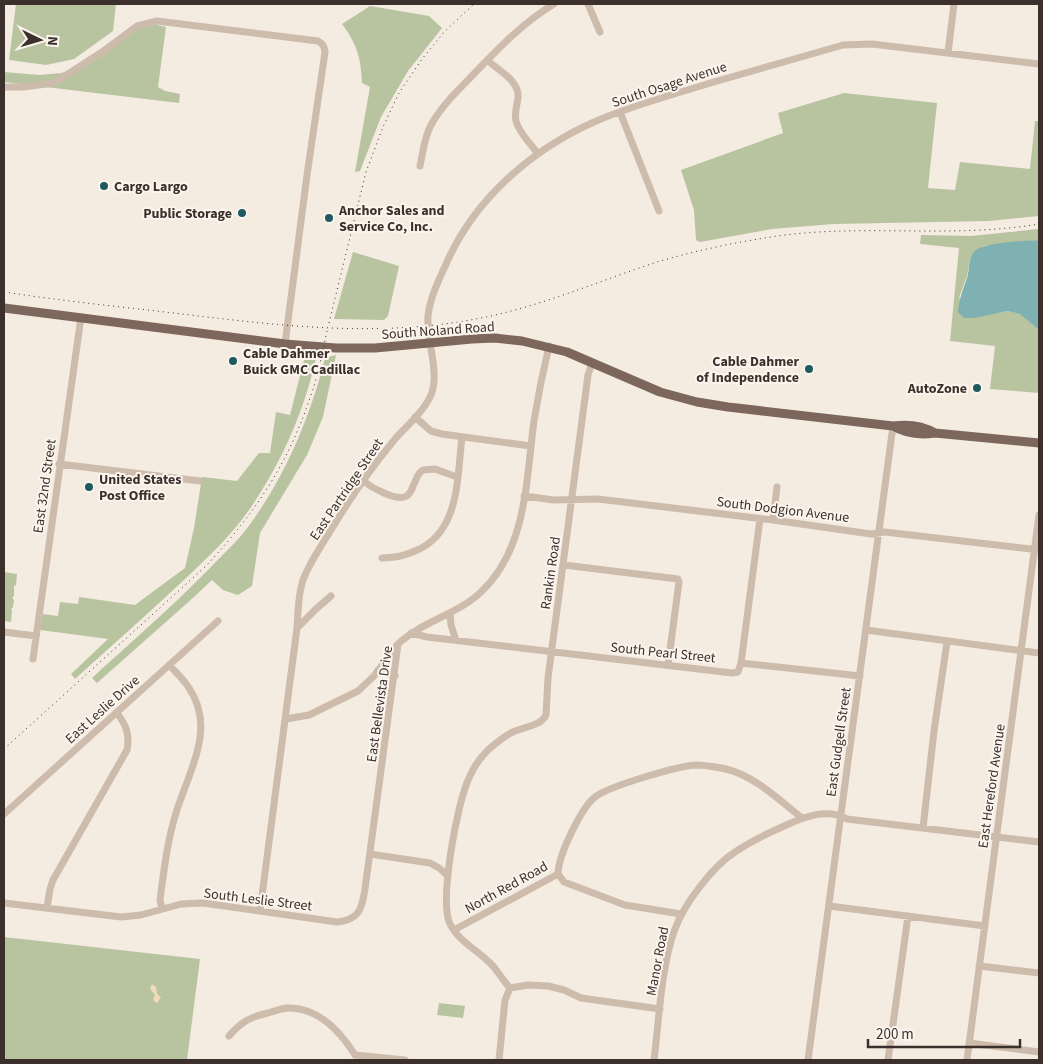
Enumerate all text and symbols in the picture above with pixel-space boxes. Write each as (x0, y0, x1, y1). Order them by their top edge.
north arrow (15, 15, 65, 65)
text: N (42, 36, 62, 47)
street label: South Osage Avenue (609, 57, 729, 113)
place label: Cargo Largo (114, 177, 188, 197)
marker: Cargo Largo (98, 180, 110, 192)
place label: Anchor Sales and Service Co, Inc. (338, 201, 445, 237)
place label: Public Storage (143, 204, 232, 224)
marker: Public Storage (236, 207, 248, 219)
marker: Anchor Sales and Service Co, Inc. (323, 212, 335, 224)
street label: South Noland Road (381, 317, 495, 345)
place label: Cable Dahmer Buick GMC Cadillac (243, 344, 361, 380)
place label: Cable Dahmer of Independence (696, 352, 799, 388)
marker: Cable Dahmer Buick GMC Cadillac (227, 355, 239, 367)
marker: Cable Dahmer of Independence (803, 363, 815, 375)
place label: AutoZone (907, 379, 967, 399)
marker: AutoZone (971, 382, 983, 394)
street label: East Partridge Street (305, 434, 389, 545)
street label: East 32nd Street (28, 438, 62, 534)
place label: United States Post Office (99, 470, 182, 506)
marker: United States Post Office (83, 481, 95, 493)
street label: South Dodgion Avenue (715, 492, 850, 528)
street label: Rankin Road (536, 535, 566, 611)
street label: South Pearl Street (609, 638, 717, 668)
street label: East Bellevista Drive (362, 645, 398, 764)
street label: East Leslie Drive (61, 671, 144, 749)
street label: East Gudgell Street (821, 686, 857, 798)
street label: East Hereford Avenue (973, 723, 1011, 850)
street label: North Red Road (461, 857, 552, 919)
street label: South Leslie Street (203, 883, 314, 917)
street label: Manor Road (641, 925, 674, 998)
scale bar (868, 1016, 1020, 1048)
text: 200 m (876, 1024, 914, 1045)

